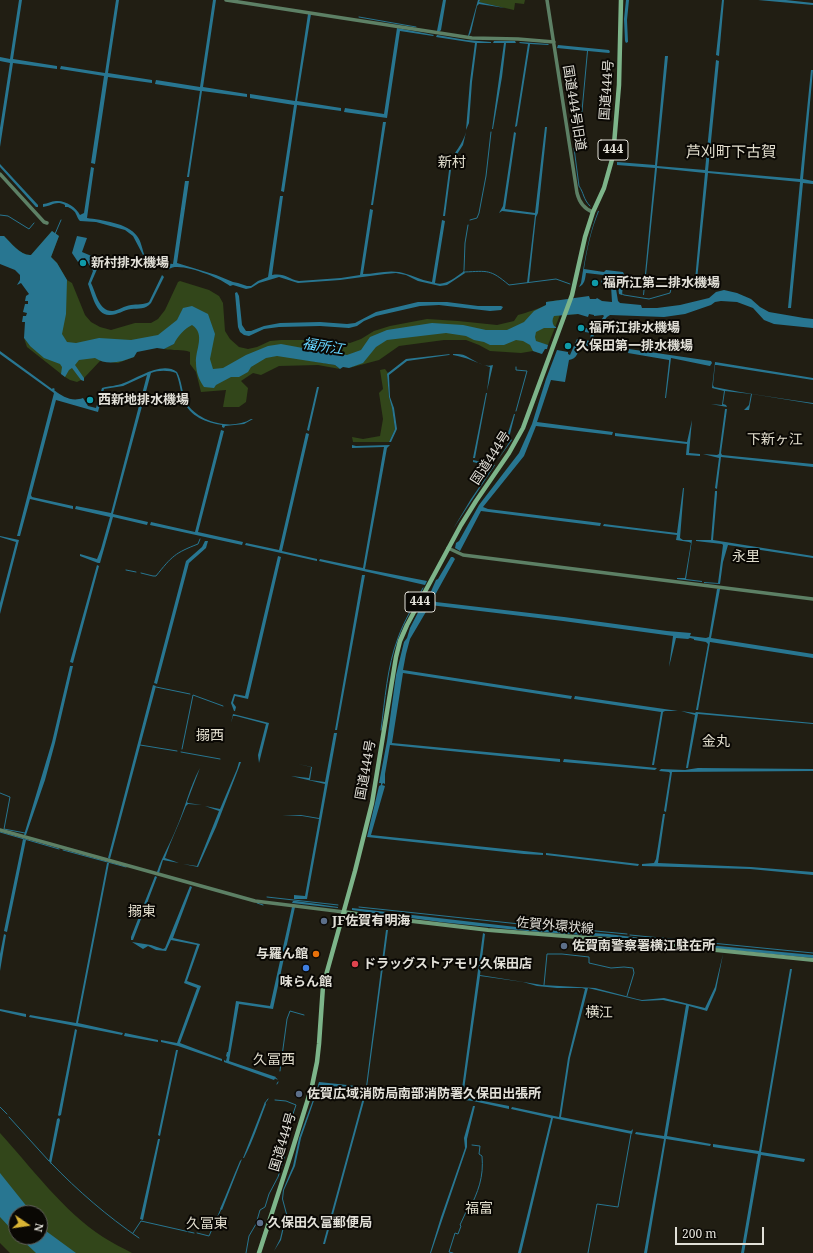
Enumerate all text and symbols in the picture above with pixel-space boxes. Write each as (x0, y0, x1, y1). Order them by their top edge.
street label: 国道444号 (597, 59, 617, 121)
street label: 国道444号旧道 (560, 64, 588, 152)
road number: 444 (598, 140, 628, 160)
district label: 芦刈町下古賀 (686, 144, 776, 162)
district label: 新村 (438, 155, 466, 171)
place label: 新村排水機場 (91, 255, 169, 271)
marker: 新村排水機場 (78, 258, 88, 268)
place label: 福所江第二排水機場 (603, 275, 720, 291)
marker: 福所江第二排水機場 (590, 278, 600, 288)
place label: 福所江排水機場 (589, 320, 680, 336)
marker: 福所江排水機場 (576, 323, 586, 333)
water label: 福所江 (301, 335, 345, 359)
place label: 久保田第一排水機場 (576, 338, 693, 354)
marker: 久保田第一排水機場 (563, 341, 573, 351)
place label: 西新地排水機場 (98, 392, 189, 408)
marker: 西新地排水機場 (85, 395, 95, 405)
street label: 国道444号 (468, 428, 514, 488)
district label: 下新ヶ江 (747, 432, 803, 448)
district label: 永里 (732, 549, 760, 565)
road number: 444 (405, 592, 435, 612)
district label: 搦西 (196, 728, 224, 744)
district label: 金丸 (702, 734, 730, 750)
street label: 国道444号 (353, 739, 379, 801)
district label: 搦東 (128, 904, 156, 920)
place label: JF佐賀有明海 (332, 913, 410, 929)
street label: 佐賀外環状線 (515, 915, 595, 937)
marker: JF佐賀有明海 (319, 916, 329, 926)
place label: 佐賀南警察署横江駐在所 (572, 938, 715, 954)
marker: 佐賀南警察署横江駐在所 (559, 941, 569, 951)
place label: 与羅ん館 (256, 946, 308, 962)
marker: 与羅ん館 (311, 949, 321, 959)
place label: ドラッグストアモリ久保田店 (363, 956, 532, 972)
marker: ドラッグストアモリ久保田店 (350, 959, 360, 969)
marker: 味らん館 (301, 963, 311, 973)
place label: 味らん館 (280, 974, 332, 990)
district label: 横江 (585, 1005, 613, 1021)
district label: 久冨西 (253, 1052, 295, 1068)
place label: 佐賀広域消防局南部消防署久保田出張所 (307, 1086, 541, 1102)
marker: 佐賀広域消防局南部消防署久保田出張所 (294, 1089, 304, 1099)
street label: 国道444号 (267, 1111, 299, 1173)
district label: 福富 (465, 1201, 493, 1217)
north arrow (8, 1205, 48, 1245)
place label: 久保田久富郵便局 (268, 1215, 372, 1231)
district label: 久冨東 (186, 1216, 228, 1232)
marker: 久保田久富郵便局 (255, 1218, 265, 1228)
scale bar (677, 1219, 766, 1245)
text: N (31, 1222, 47, 1233)
text: 200 m (682, 1225, 717, 1242)

